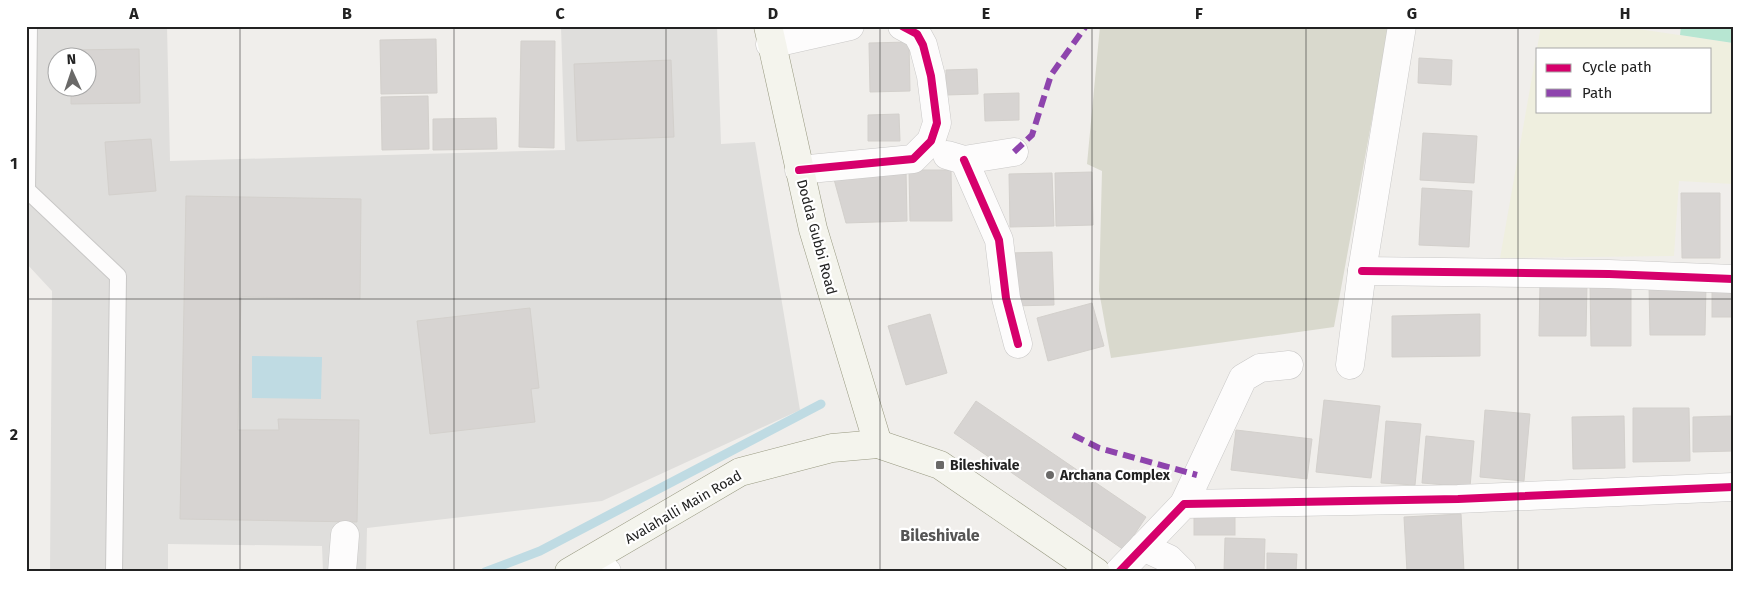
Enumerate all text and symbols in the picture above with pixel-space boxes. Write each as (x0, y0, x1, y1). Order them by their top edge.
text: A (128, 4, 139, 23)
text: B (342, 4, 352, 23)
text: C (555, 4, 565, 23)
text: D (768, 4, 778, 23)
text: E (982, 4, 990, 23)
text: F (1195, 4, 1203, 23)
text: G (1407, 4, 1417, 23)
text: H (1620, 4, 1630, 23)
north arrow (48, 48, 98, 98)
legend (1536, 48, 1712, 112)
text: N (66, 51, 76, 68)
text: Cycle path (1582, 58, 1652, 76)
text: Path (1582, 84, 1612, 102)
text: 1 (10, 154, 18, 173)
street label: Dodda Gubbi Road (793, 178, 840, 297)
text: 2 (10, 425, 18, 444)
place label: Bileshivale (950, 457, 1020, 474)
marker: Bileshivale (934, 459, 946, 471)
street label: Avalahalli Main Road (622, 467, 745, 548)
place label: Archana Complex (1059, 467, 1171, 484)
marker: Archana Complex (1044, 469, 1056, 481)
district label: Bileshivale (900, 526, 980, 545)

